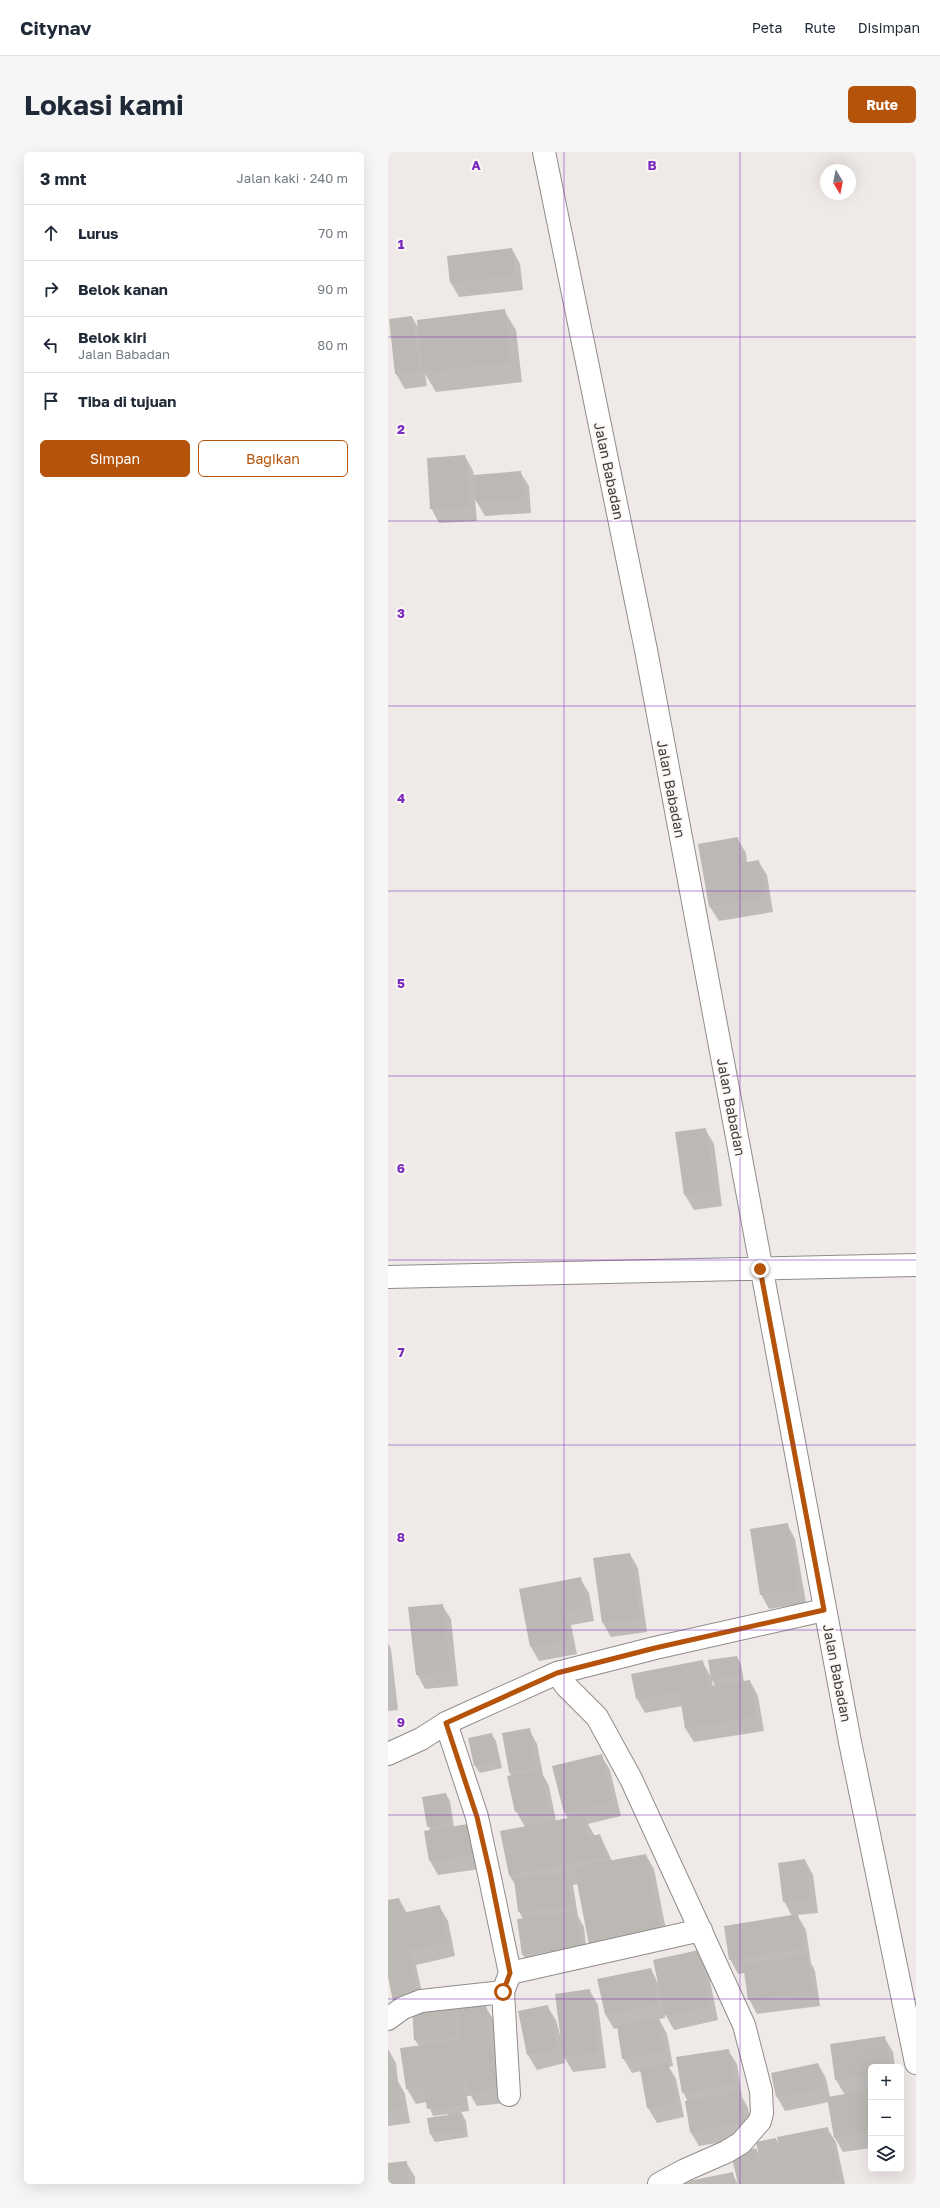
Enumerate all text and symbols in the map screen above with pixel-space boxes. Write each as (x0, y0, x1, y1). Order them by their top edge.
text: Citynav (20, 16, 92, 39)
text: Peta (752, 19, 782, 36)
text: Rute (804, 19, 836, 36)
text: Disimpan (858, 19, 920, 36)
button: Rute (848, 86, 916, 123)
text: Lokasi kami (24, 88, 184, 121)
text: A (471, 157, 481, 173)
text: B (647, 157, 657, 173)
north arrow (820, 164, 856, 200)
text: 3 mnt (40, 168, 87, 189)
text: Jalan kaki · 240 m (237, 170, 348, 186)
icon: ahead (40, 222, 62, 244)
text: Lurus (78, 224, 119, 242)
text: 70 m (318, 225, 348, 241)
text: 1 (398, 236, 405, 252)
icon: right (40, 278, 62, 300)
text: Belok kanan (78, 280, 168, 298)
text: 90 m (317, 281, 348, 297)
text: Belok kiri (78, 328, 147, 346)
icon: left (40, 334, 62, 356)
text: 80 m (317, 337, 348, 353)
text: Jalan Babadan (78, 346, 170, 362)
icon: arrive (40, 390, 62, 412)
text: Tiba di tujuan (78, 392, 176, 410)
text: 2 (397, 421, 405, 437)
street label: Jalan Babadan (591, 421, 628, 521)
button: Simpan (40, 440, 190, 477)
button: Bagikan (198, 440, 348, 477)
text: 3 (397, 605, 405, 621)
street label: Jalan Babadan (654, 739, 689, 839)
text: 4 (397, 790, 405, 806)
text: 5 (397, 975, 405, 991)
street label: Jalan Babadan (714, 1057, 749, 1157)
text: 6 (397, 1160, 405, 1176)
route end (751, 1260, 769, 1278)
text: 7 (397, 1344, 405, 1360)
text: 8 (397, 1529, 405, 1545)
street label: Jalan Babadan (820, 1623, 855, 1723)
text: 9 (397, 1714, 405, 1730)
route start (494, 1983, 512, 2001)
map controls (868, 2064, 904, 2172)
button: + (868, 2064, 904, 2100)
button: − (868, 2100, 904, 2136)
button: layers (868, 2136, 904, 2172)

